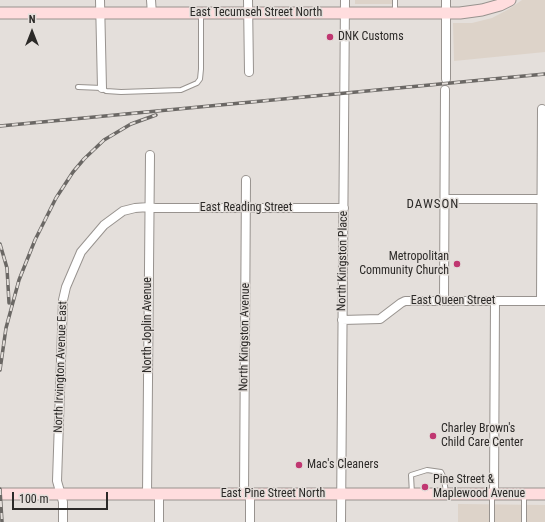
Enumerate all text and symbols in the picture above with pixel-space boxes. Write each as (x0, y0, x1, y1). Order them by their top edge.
street label: East Tecumseh Street North (190, 6, 322, 20)
north arrow (12, 12, 52, 52)
text: N (29, 13, 35, 26)
place label: DNK Customs (338, 30, 404, 44)
marker: DNK Customs (325, 32, 335, 42)
district label: DAWSON (407, 197, 459, 213)
street label: East Reading Street (200, 201, 292, 215)
street label: North Kingston Place (335, 211, 351, 311)
place label: Metropolitan Community Church (359, 250, 449, 278)
marker: Metropolitan Community Church (452, 259, 462, 269)
street label: North Joplin Avenue (141, 277, 155, 373)
street label: North Kingston Avenue (237, 283, 253, 391)
street label: East Queen Street (411, 294, 495, 308)
street label: North Irvington Avenue East (52, 301, 70, 433)
place label: Charley Brown's Child Care Center (441, 422, 523, 450)
marker: Charley Brown's Child Care Center (428, 431, 438, 441)
place label: Mac's Cleaners (307, 458, 379, 472)
marker: Mac's Cleaners (294, 460, 304, 470)
place label: Pine Street & Maplewood Avenue (433, 473, 525, 501)
marker: Pine Street & Maplewood Avenue (420, 482, 430, 492)
scale bar (14, 484, 110, 510)
street label: East Pine Street North (221, 487, 325, 501)
text: 100 m (19, 492, 49, 506)

